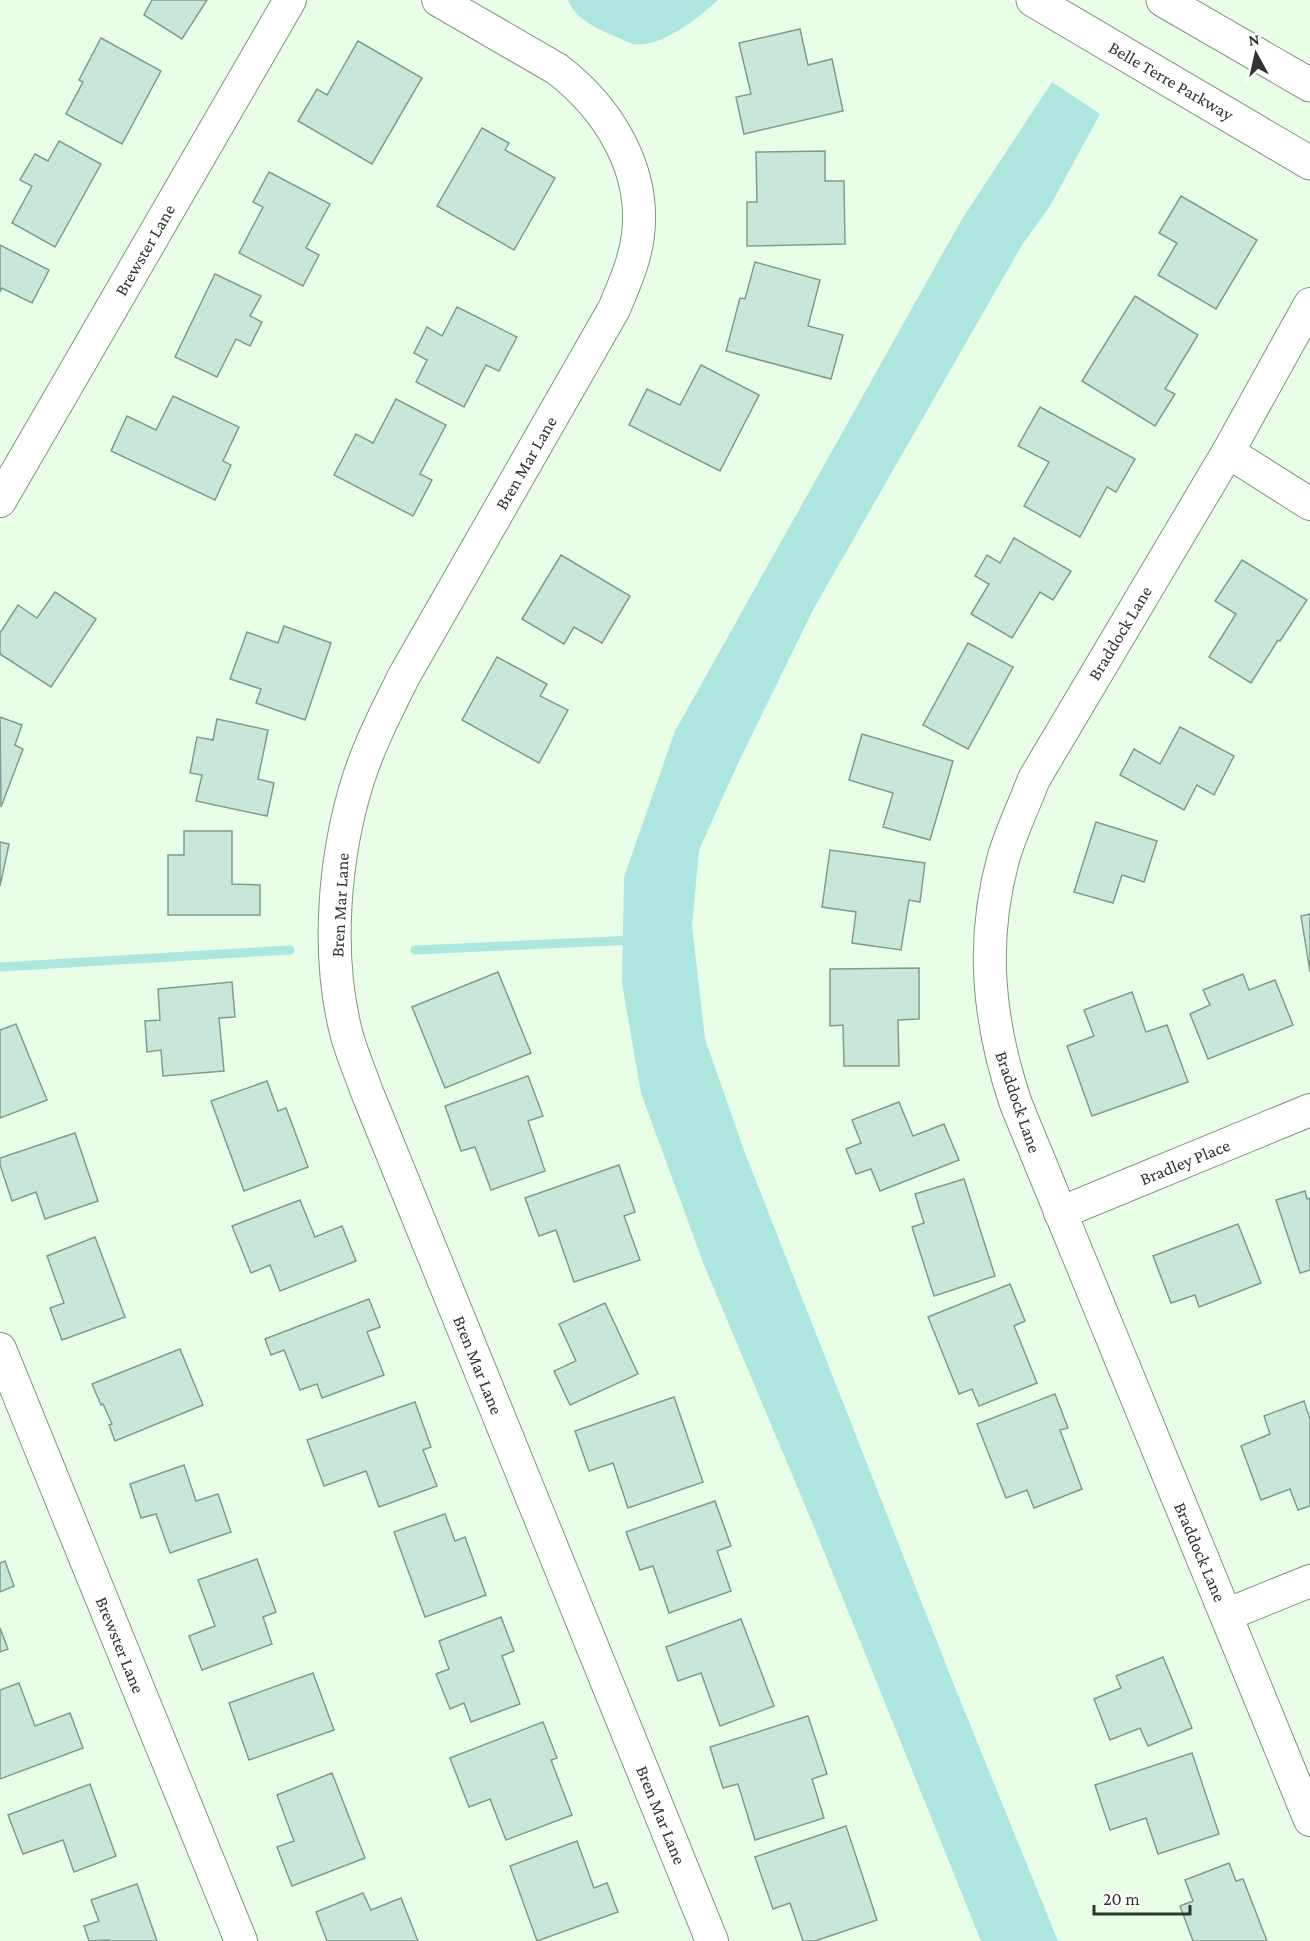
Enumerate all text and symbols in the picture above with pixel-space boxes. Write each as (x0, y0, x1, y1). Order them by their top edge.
north arrow (1226, 24, 1286, 84)
text: N (1247, 30, 1261, 49)
street label: Belle Terre Parkway (1105, 37, 1237, 125)
street label: Brewster Lane (111, 201, 179, 299)
street label: Bren Mar Lane (491, 413, 561, 513)
street label: Braddock Lane (1084, 582, 1156, 684)
street label: Bren Mar Lane (327, 852, 353, 958)
street label: Braddock Lane (991, 1048, 1045, 1156)
street label: Bradley Place (1137, 1135, 1233, 1189)
street label: Bren Mar Lane (449, 1313, 507, 1417)
street label: Braddock Lane (1170, 1499, 1230, 1605)
street label: Brewster Lane (92, 1594, 148, 1696)
street label: Bren Mar Lane (632, 1763, 690, 1867)
scale bar (1094, 1878, 1190, 1916)
text: 20 m (1103, 1889, 1140, 1909)

